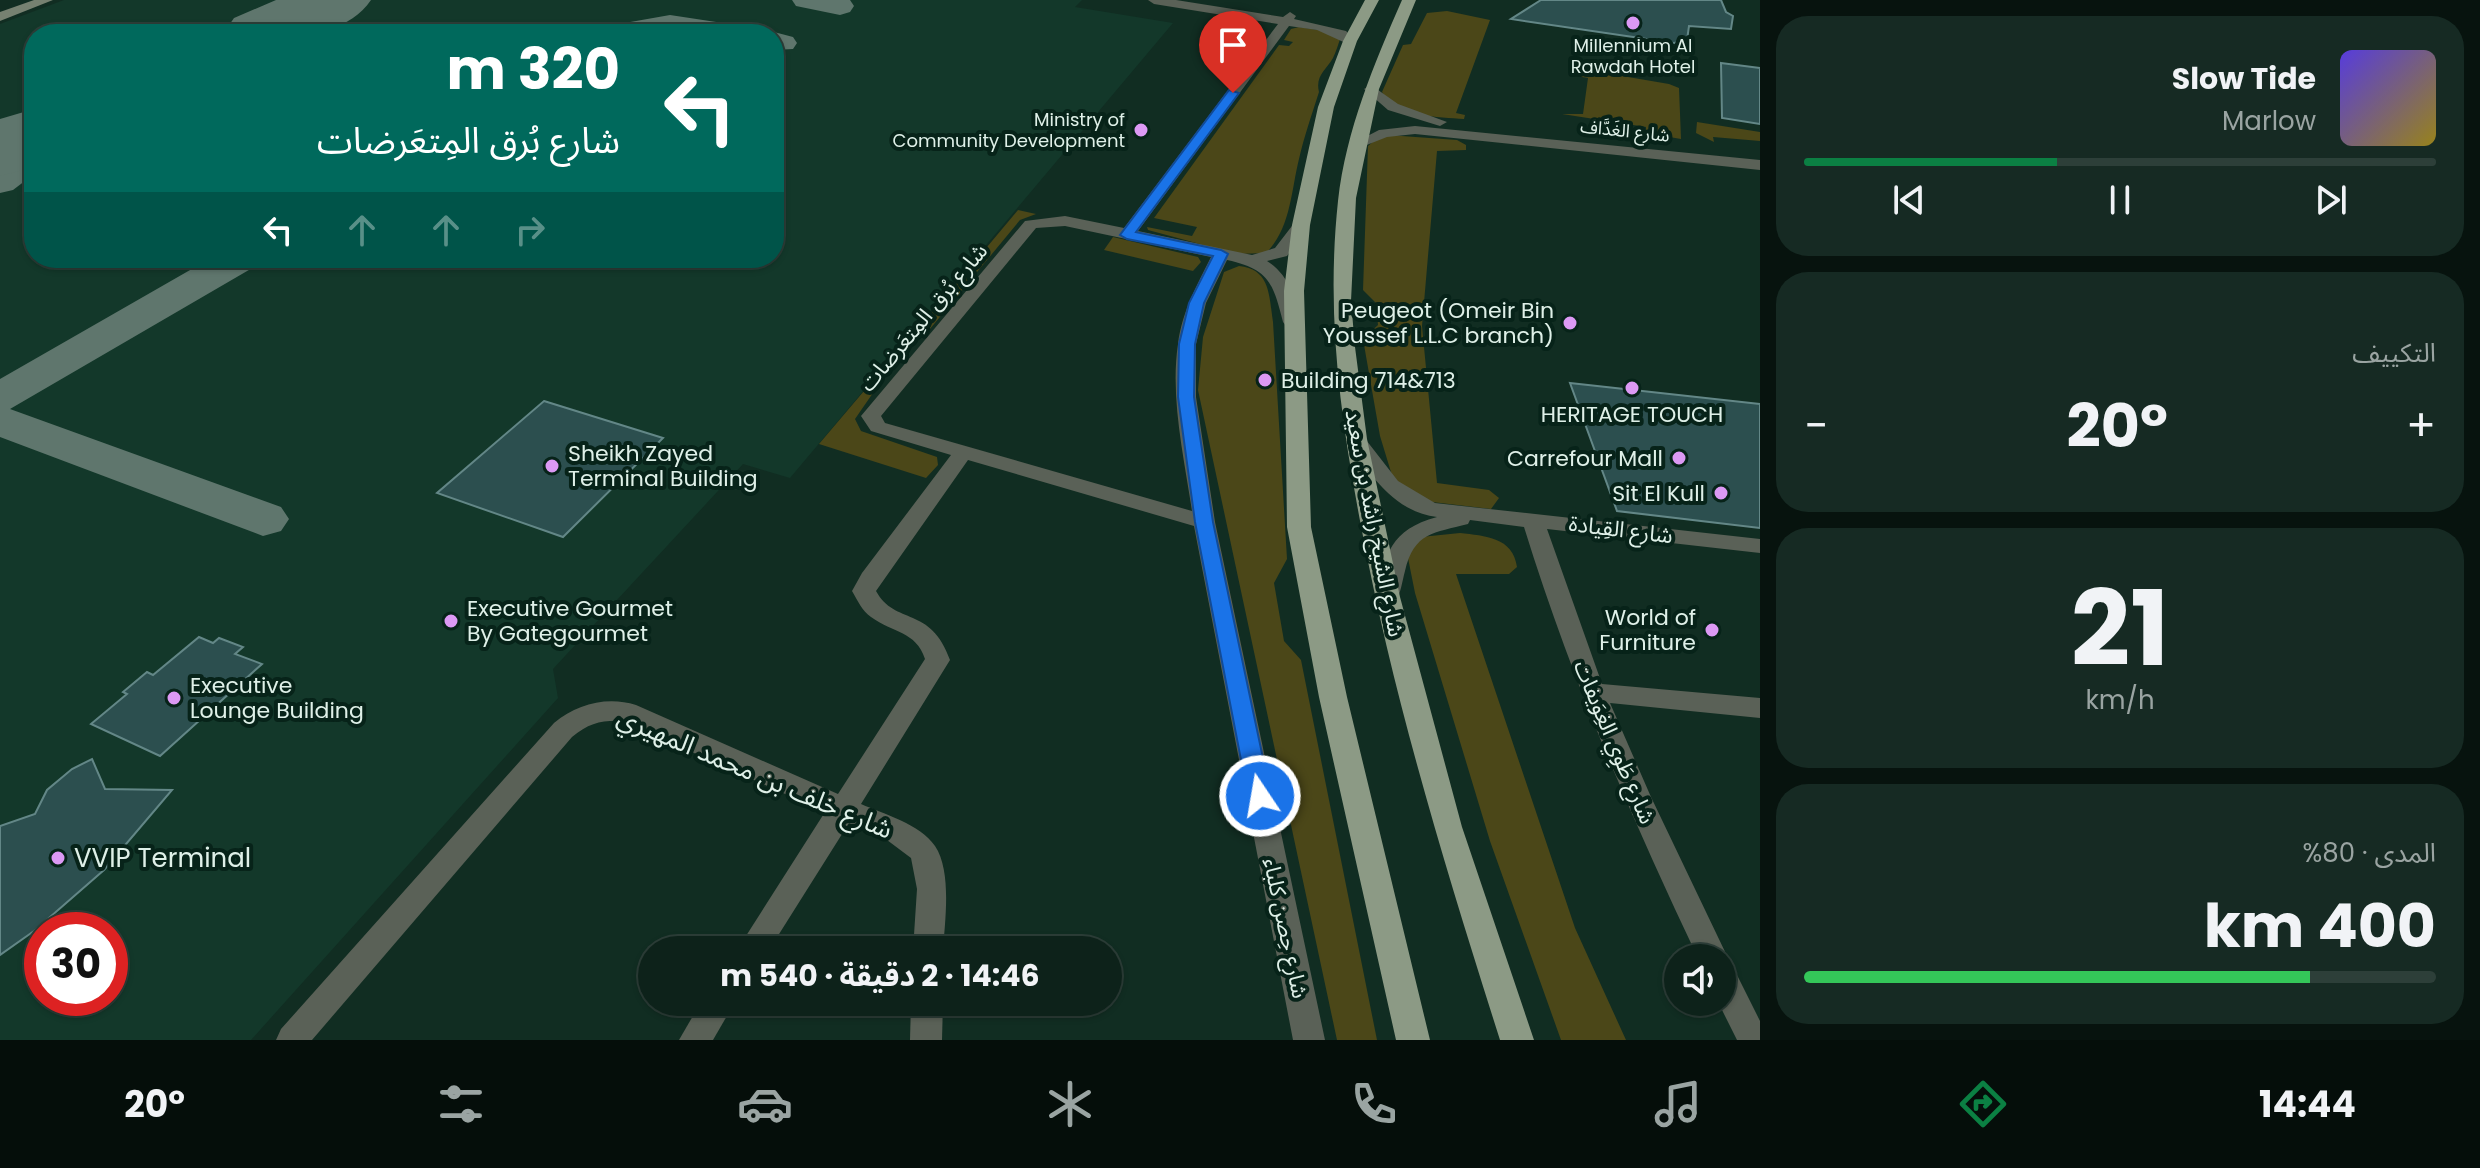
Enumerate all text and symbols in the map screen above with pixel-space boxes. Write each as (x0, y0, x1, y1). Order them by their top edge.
pin (1199, 11, 1267, 93)
marker: Millennium Al Rawdah Hotel (1624, 14, 1642, 32)
icon: arrive (1211, 23, 1255, 67)
text: 320 m (446, 30, 620, 109)
place label: Millennium Al Rawdah Hotel (1571, 33, 1695, 79)
icon: left (648, 56, 752, 160)
text: Slow Tide (2172, 57, 2316, 100)
text: Marlow (2222, 103, 2316, 139)
place label: Ministry of Community Development (893, 107, 1125, 153)
street label: شارع الغَدَّاف (1579, 113, 1671, 150)
text: شارع بُرق المِتعَرضات (317, 115, 620, 166)
marker: Ministry of Community Development (1132, 121, 1150, 139)
icon: previous (1887, 178, 1931, 222)
icon: pause (2098, 178, 2142, 222)
icon: next (2309, 178, 2353, 222)
icon: left (256, 208, 300, 252)
icon: ahead (340, 208, 384, 252)
icon: ahead (424, 208, 468, 252)
icon: right (508, 208, 552, 252)
street label: شارع بُرق المِتعَرضات (852, 236, 996, 399)
place label: Peugeot (Omeir Bin Youssef L.L.C branch) (1323, 295, 1554, 351)
marker: Peugeot (Omeir Bin Youssef L.L.C branch) (1561, 314, 1579, 332)
text: التكييف (2352, 335, 2436, 371)
place label: Building 714&713 (1281, 365, 1456, 396)
marker: Building 714&713 (1256, 371, 1274, 389)
marker: HERITAGE TOUCH (1623, 379, 1641, 397)
text: 20° (2067, 384, 2168, 468)
text: − (1804, 395, 1828, 456)
text: + (2406, 395, 2436, 456)
place label: HERITAGE TOUCH (1541, 399, 1723, 430)
street label: شارع الشيخ راشد بن سعيد (1336, 407, 1412, 640)
place label: Sheikh Zayed Terminal Building (568, 438, 758, 494)
place label: Carrefour Mall (1507, 443, 1663, 474)
marker: Carrefour Mall (1670, 449, 1688, 467)
marker: Sheikh Zayed Terminal Building (543, 457, 561, 475)
place label: Sit El Kull (1612, 478, 1705, 509)
marker: Sit El Kull (1712, 484, 1730, 502)
street label: شارع القِيادة (1567, 508, 1675, 552)
text: 21 (2071, 556, 2169, 701)
place label: Executive Gourmet By Gategourmet (467, 593, 673, 649)
place label: World of Furniture (1599, 602, 1696, 658)
marker: Executive Gourmet By Gategourmet (442, 612, 460, 630)
marker: World of Furniture (1703, 621, 1721, 639)
street label: شارع طَوِي الغِوَيفات (1565, 656, 1663, 829)
place label: Executive Lounge Building (190, 670, 364, 726)
text: km/h (2085, 682, 2155, 718)
marker: Executive Lounge Building (165, 689, 183, 707)
street label: شارع خلف بن محمد المهيري (611, 699, 898, 849)
position arrow (1218, 754, 1302, 838)
text: المدى · 80% (2303, 835, 2436, 871)
place label: VVIP Terminal (74, 840, 251, 876)
marker: VVIP Terminal (49, 849, 67, 867)
street label: شارع حِصن كلباء (1254, 855, 1316, 1002)
text: 400 km (2204, 884, 2436, 968)
speed limit sign: 30 (24, 912, 128, 1016)
map controls (1664, 944, 1736, 1016)
button: sound (1664, 944, 1736, 1016)
text: 14:46 · 2 دقيقة · 540 m (720, 954, 1040, 997)
icon: filters (433, 1076, 489, 1132)
icon: car (737, 1076, 793, 1132)
icon: climate (1042, 1076, 1098, 1132)
icon: phone (1346, 1076, 1402, 1132)
icon: music (1650, 1076, 1706, 1132)
icon: directions (1955, 1076, 2011, 1132)
text: 20° (124, 1079, 185, 1130)
text: 14:44 (2259, 1079, 2356, 1130)

